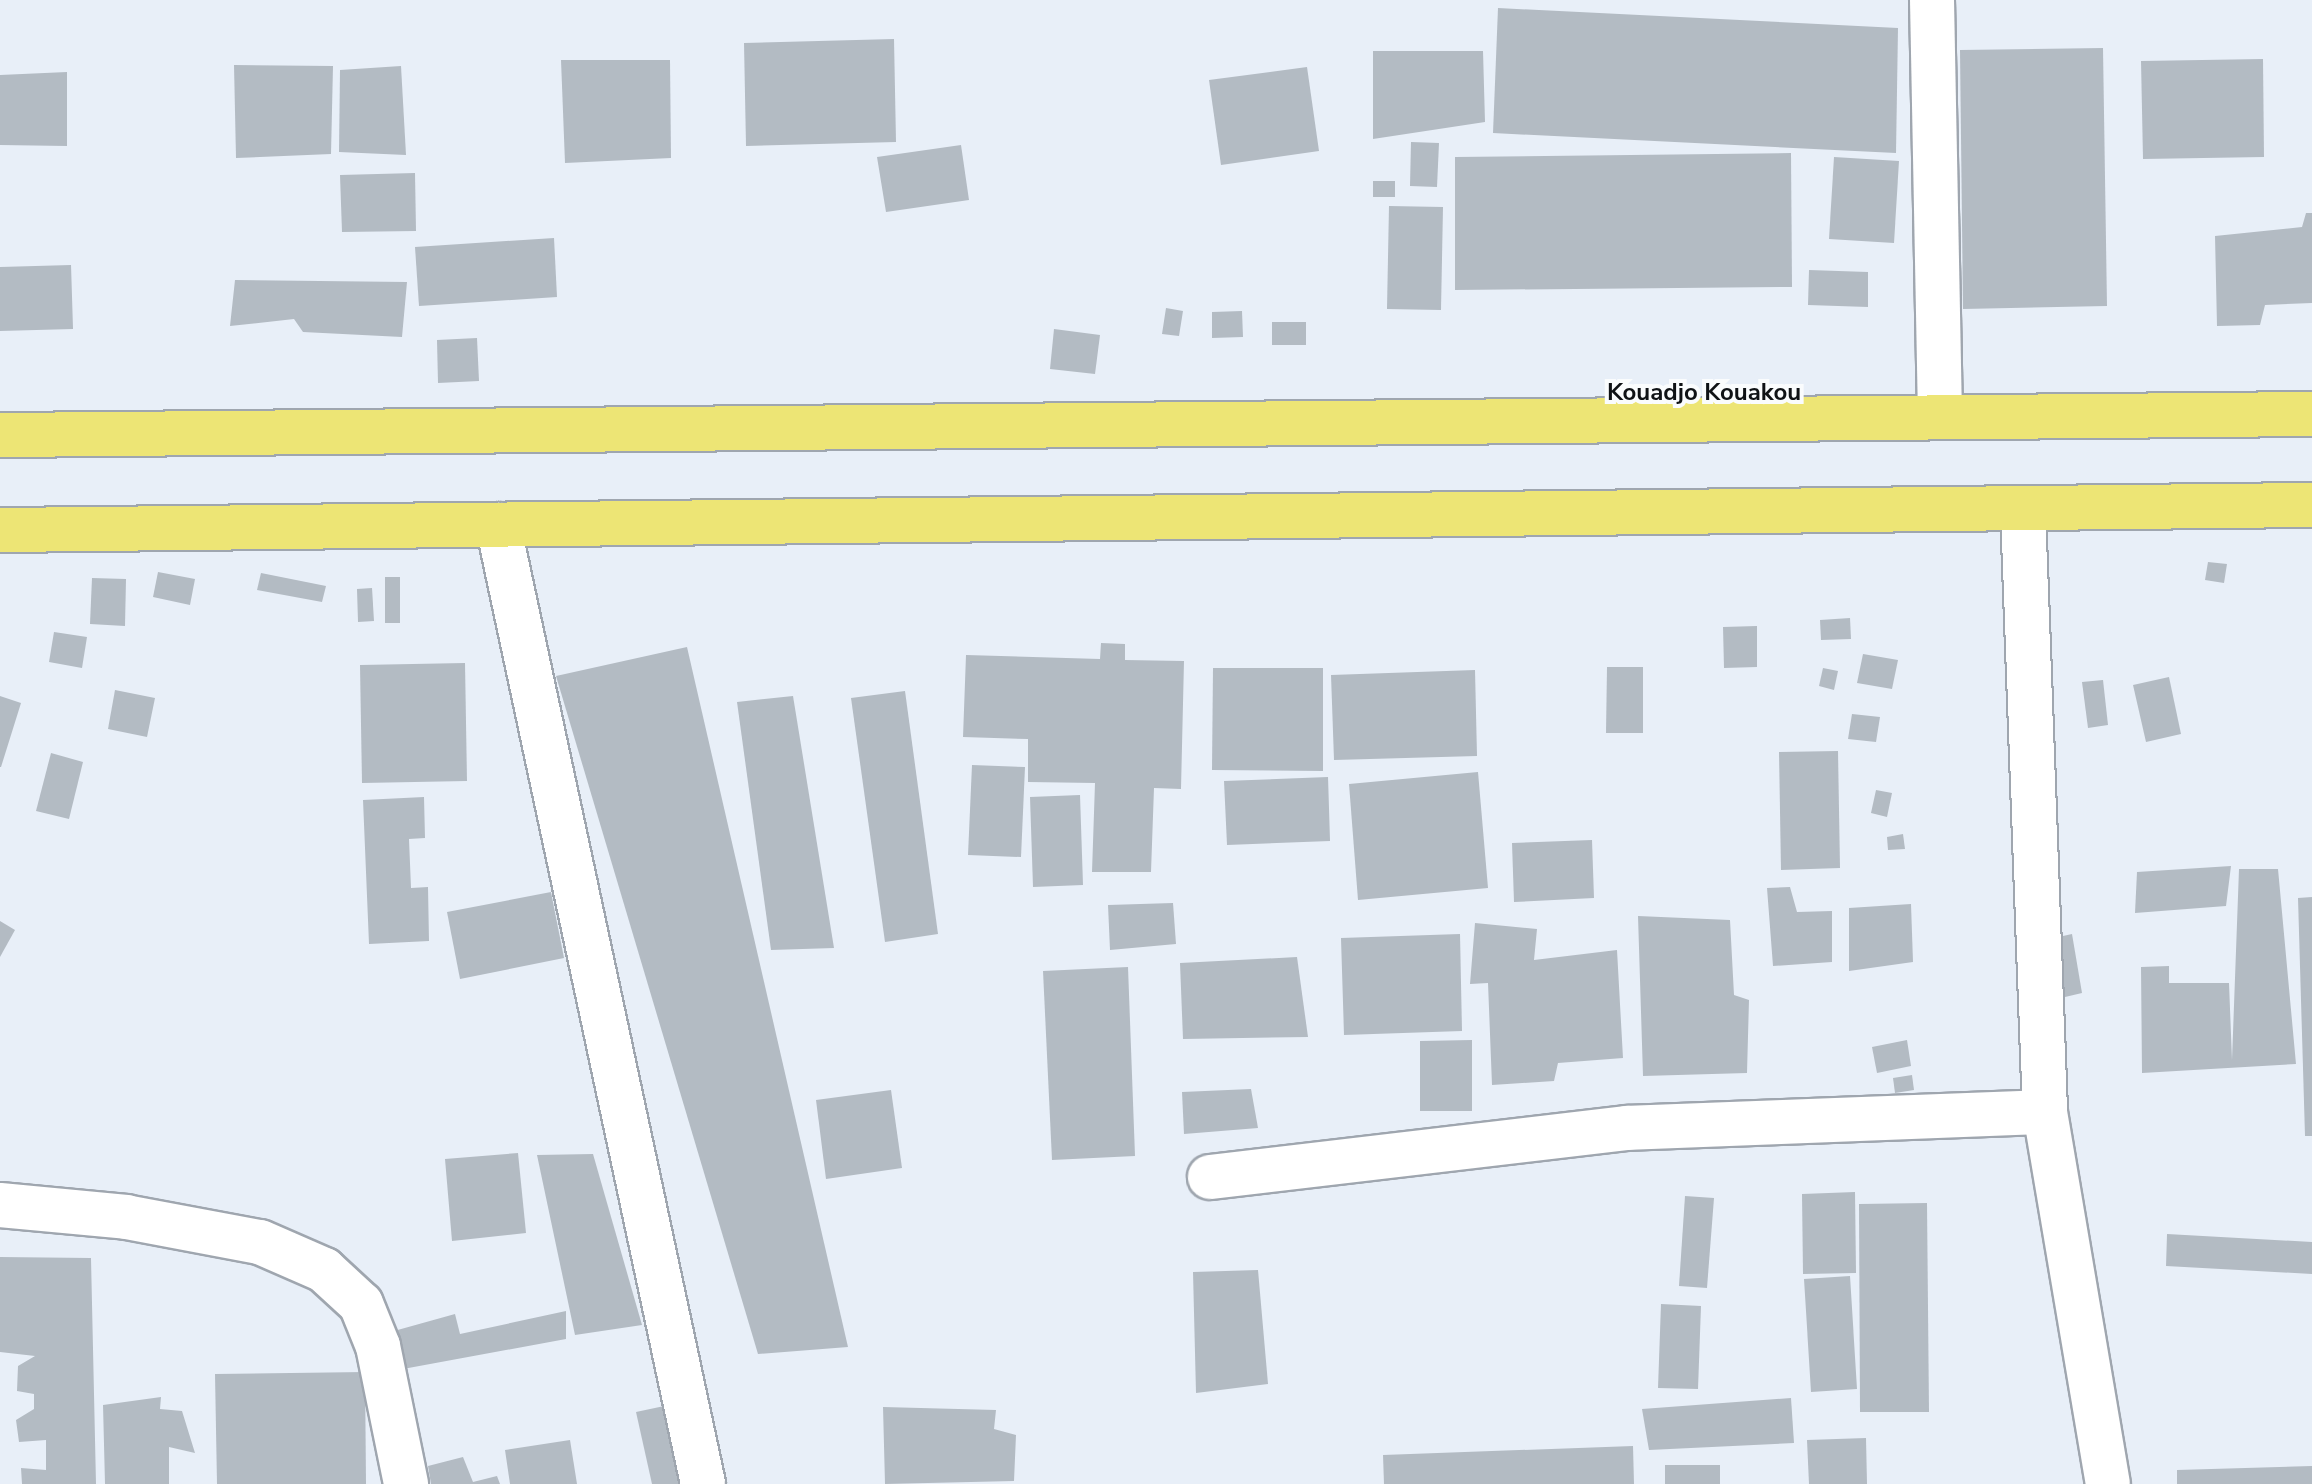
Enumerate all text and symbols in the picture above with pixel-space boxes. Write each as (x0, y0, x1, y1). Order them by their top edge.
district label: Kouadjo Kouakou (1607, 379, 1801, 407)

